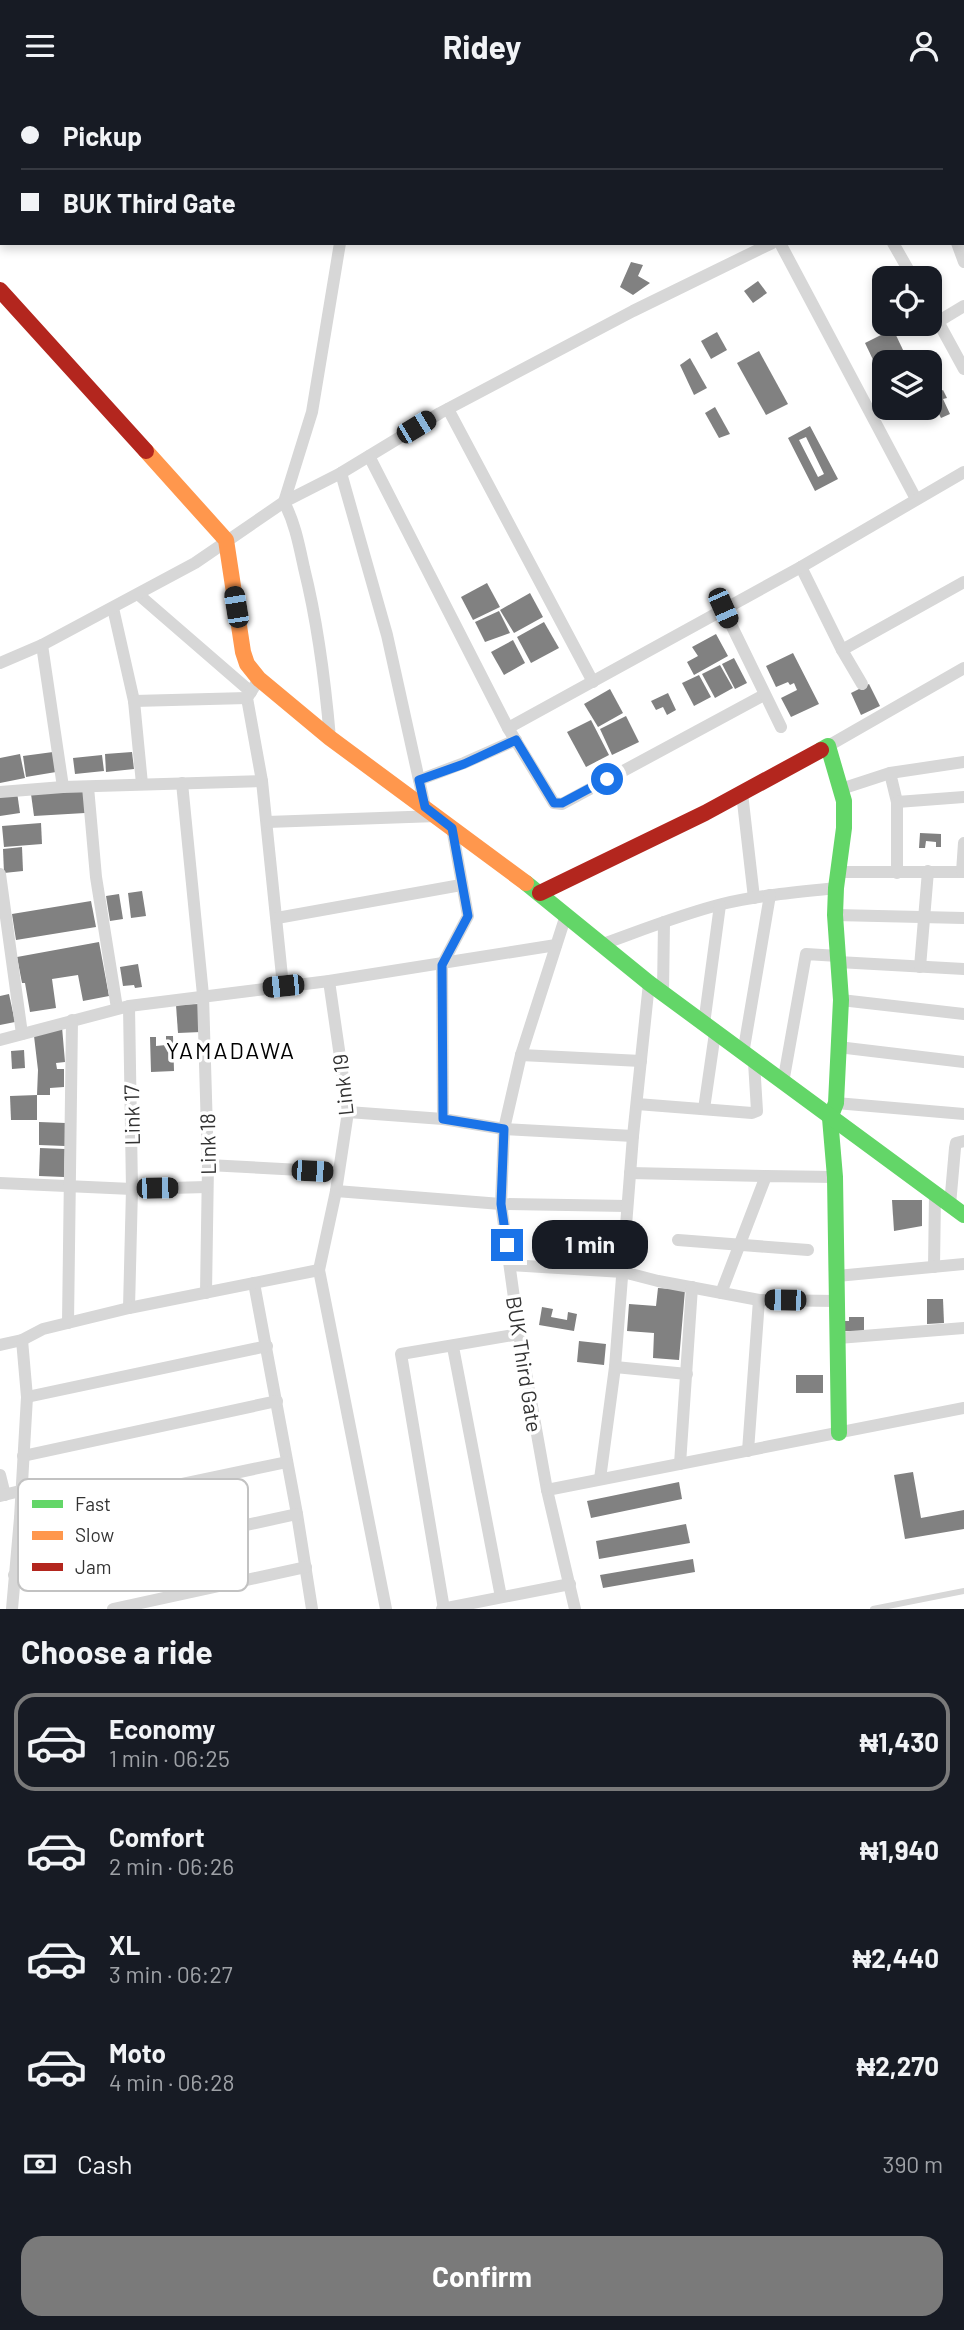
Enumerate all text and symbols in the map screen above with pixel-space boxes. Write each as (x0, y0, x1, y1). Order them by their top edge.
icon: menu (21, 27, 59, 65)
text: Ridey (443, 27, 521, 65)
icon: person (905, 27, 943, 65)
text: Pickup (63, 120, 142, 151)
text: BUK Third Gate (63, 187, 236, 218)
map controls (872, 266, 942, 420)
button: locate (872, 266, 942, 336)
button: layers (872, 350, 942, 420)
car (393, 407, 440, 447)
car (223, 585, 250, 629)
car (705, 585, 742, 631)
route start (591, 763, 623, 795)
car (262, 973, 305, 999)
district label: YAMADAWA (166, 1036, 296, 1064)
street label: Link 19 (326, 1053, 358, 1117)
street label: Link 17 (118, 1084, 144, 1146)
street label: Link 18 (194, 1113, 220, 1175)
car (291, 1159, 334, 1183)
car (136, 1177, 179, 1199)
callout: 1 min (532, 1221, 647, 1269)
route end (491, 1229, 523, 1261)
text: 1 min (565, 1230, 615, 1258)
car (764, 1289, 807, 1311)
street label: BUK Third Gate (502, 1294, 548, 1434)
legend (18, 1479, 248, 1591)
text: Fast (75, 1492, 111, 1515)
text: Slow (75, 1523, 114, 1546)
text: Jam (75, 1555, 111, 1578)
text: Choose a ride (21, 1632, 213, 1670)
icon: car (25, 1711, 88, 1774)
text: Economy (109, 1713, 215, 1744)
text: ₦1,430 (860, 1726, 939, 1757)
text: 1 min · 06:25 (109, 1744, 230, 1772)
icon: car (25, 1819, 88, 1882)
text: Comfort (109, 1821, 205, 1852)
text: ₦1,940 (860, 1834, 939, 1865)
text: 2 min · 06:26 (109, 1852, 234, 1880)
icon: car (25, 1927, 88, 1990)
text: XL (109, 1929, 140, 1960)
text: ₦2,440 (852, 1942, 939, 1973)
text: 3 min · 06:27 (109, 1960, 233, 1988)
icon: car (25, 2035, 88, 2098)
text: Moto (109, 2037, 166, 2068)
text: ₦2,270 (856, 2050, 939, 2081)
text: 4 min · 06:28 (109, 2068, 235, 2096)
icon: cash (21, 2145, 59, 2183)
text: Cash (77, 2148, 132, 2179)
text: 390 m (883, 2150, 943, 2178)
button: Confirm (21, 2236, 943, 2316)

